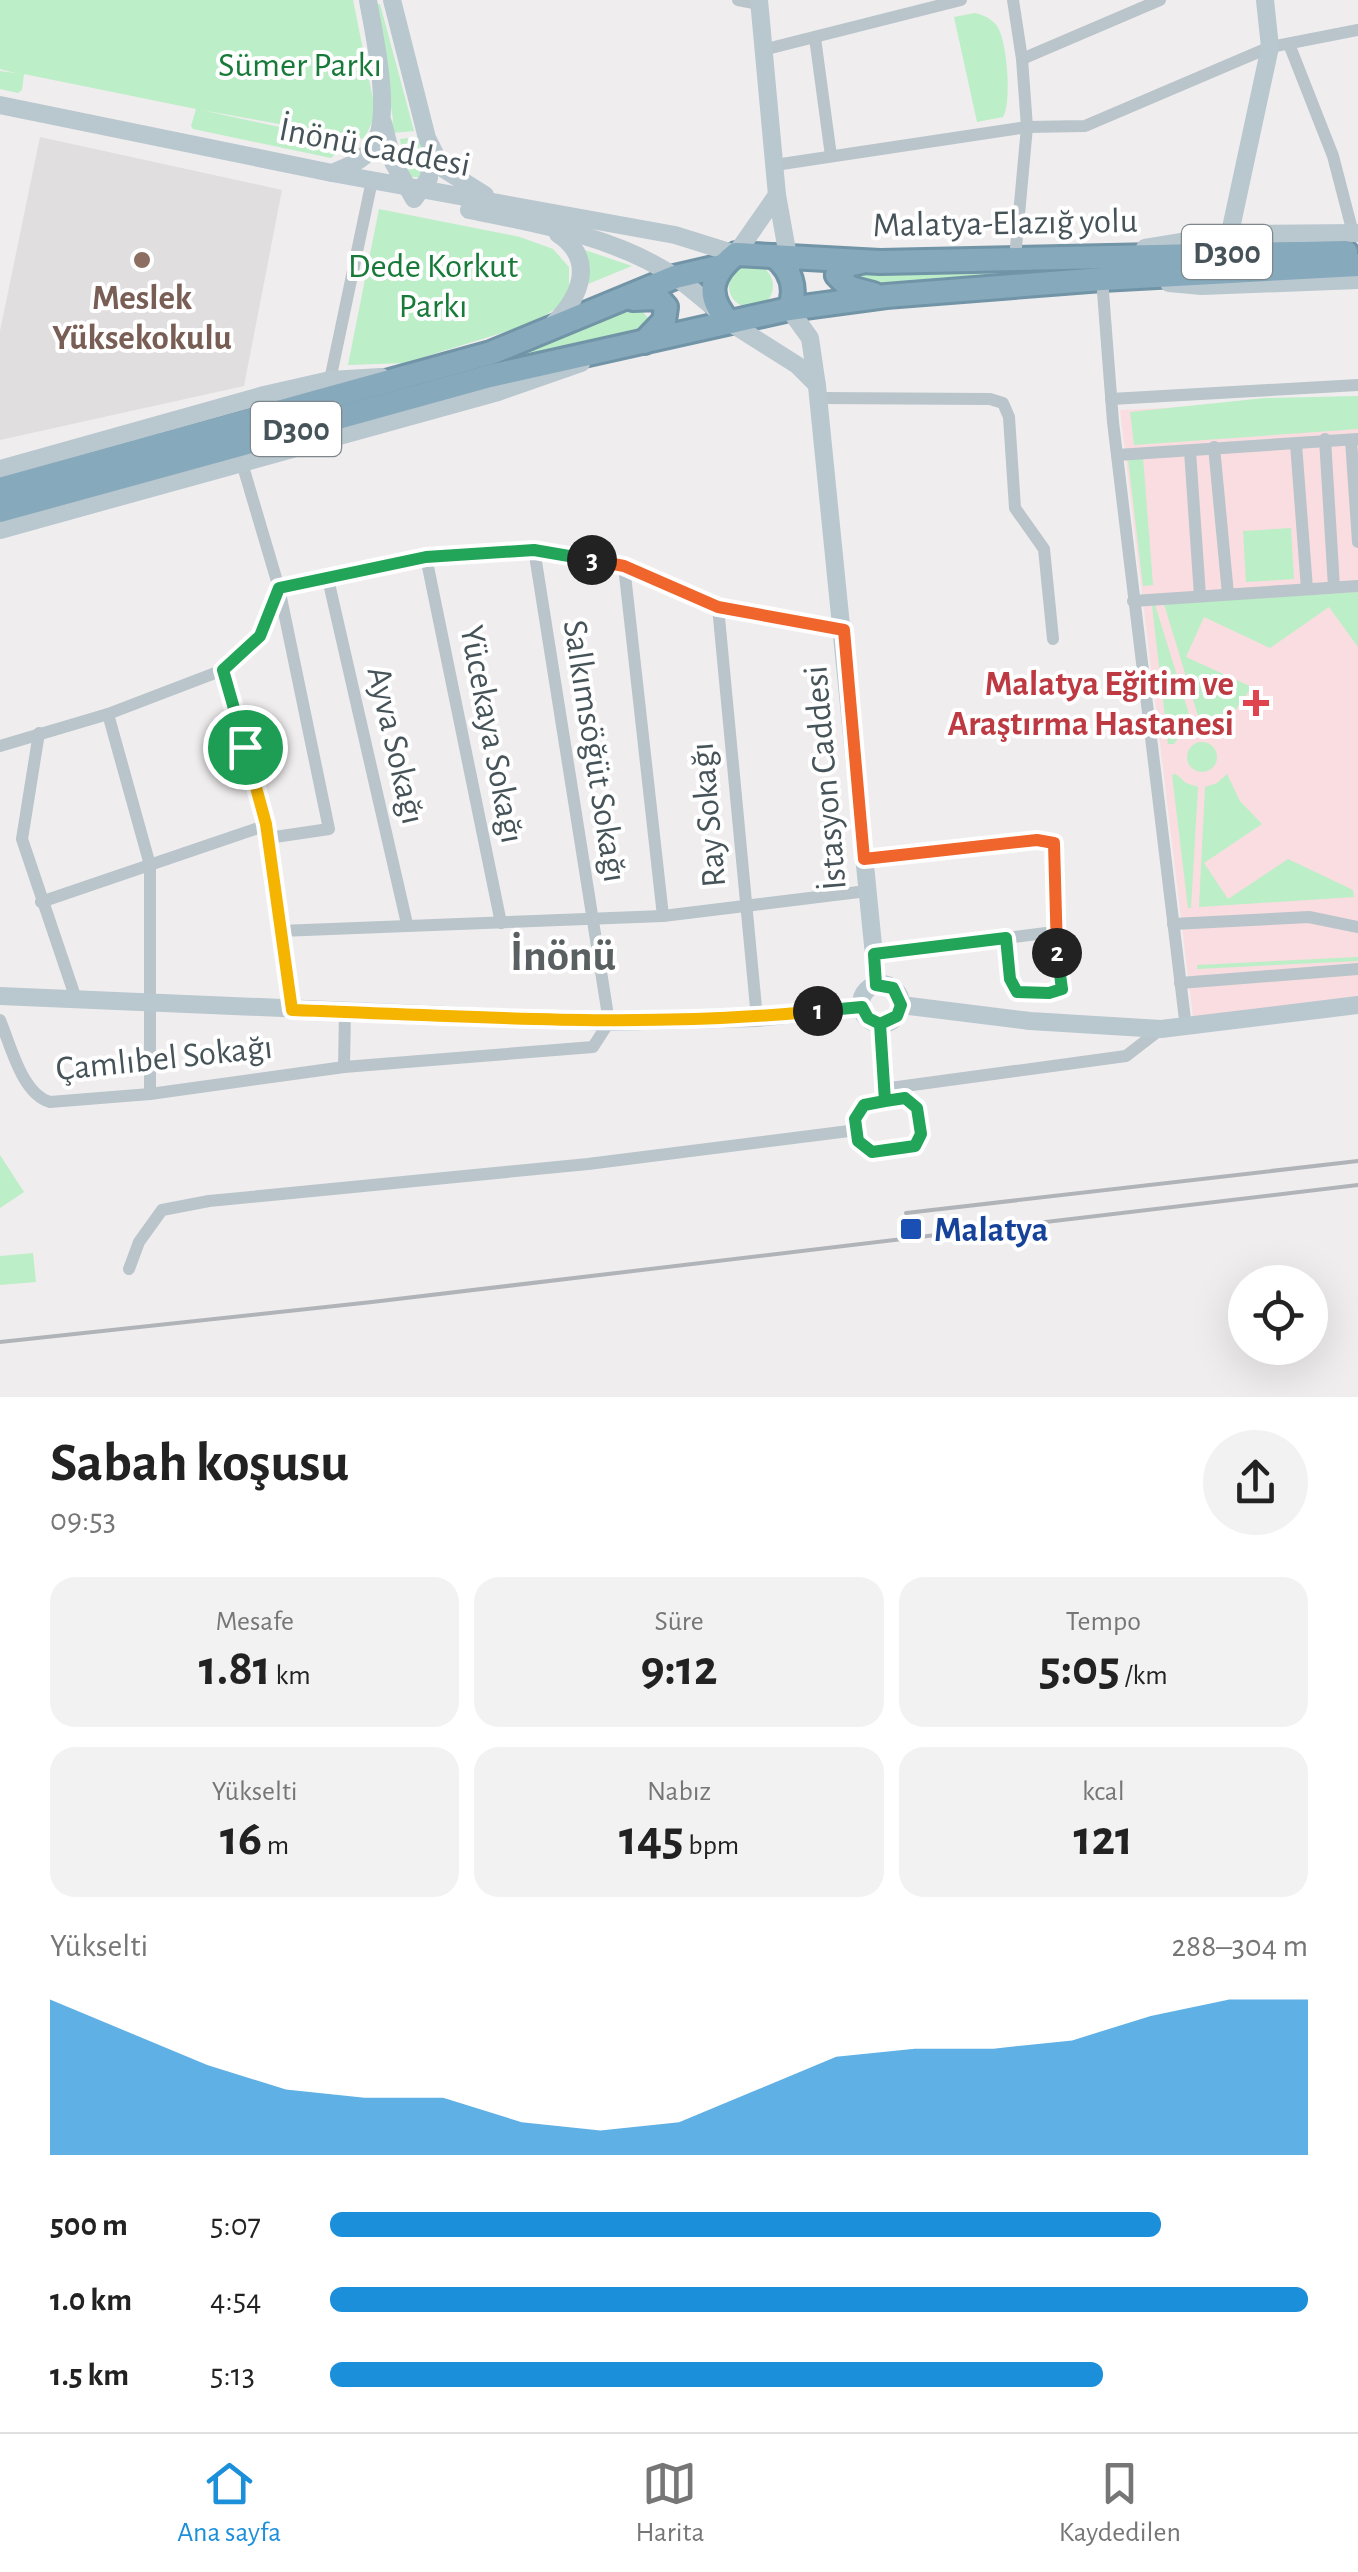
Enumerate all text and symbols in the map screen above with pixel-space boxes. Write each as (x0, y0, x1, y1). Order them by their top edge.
park label: Sümer Parkı (218, 48, 382, 83)
street label: İnönü Caddesi (276, 111, 473, 183)
street label: Malatya-Elazığ yolu (872, 204, 1138, 243)
road number: D300 (1182, 225, 1272, 279)
marker: Meslek Yüksekokulu (131, 249, 153, 271)
park label: Dede Korkut Parkı (348, 249, 518, 324)
place label: Meslek Yüksekokulu (52, 281, 232, 356)
road number: D300 (251, 402, 341, 456)
pin: 3 (567, 535, 617, 585)
text: 3 (586, 546, 598, 574)
street label: Salkımsöğüt Sokağı (557, 618, 633, 885)
street label: Yücekaya Sokağı (453, 623, 530, 846)
street label: Ayva Sokağı (360, 663, 431, 828)
street label: İstasyon Caddesi (797, 664, 853, 892)
place label: Malatya Eğitim ve Araştırma Hastanesi (947, 667, 1234, 742)
marker: Malatya Eğitim ve Araştırma Hastanesi (1243, 690, 1269, 716)
pin (203, 705, 288, 790)
icon: arrive (218, 720, 273, 775)
street label: Ray Sokağı (685, 741, 732, 889)
pin: 2 (1032, 928, 1082, 978)
district label: İnönü (510, 931, 616, 979)
text: 2 (1050, 939, 1064, 967)
pin: 1 (793, 986, 843, 1036)
text: 1 (813, 997, 823, 1025)
street label: Çamlıbel Sokağı (54, 1030, 274, 1087)
place label: Malatya (934, 1213, 1048, 1248)
marker: Malatya (898, 1216, 924, 1242)
map controls (1228, 1265, 1328, 1365)
button: locate (1228, 1265, 1328, 1365)
button: share (1203, 1430, 1308, 1535)
text: Sabah koşusu (50, 1436, 349, 1491)
text: 09:53 (50, 1504, 116, 1536)
text: Mesafe (215, 1608, 294, 1636)
text: Süre (654, 1608, 704, 1636)
text: Tempo (1066, 1608, 1141, 1636)
text: 1.81 (199, 1644, 271, 1694)
text: 9:12 (640, 1644, 718, 1694)
text: 5:05 (1039, 1644, 1120, 1694)
text: km (271, 1662, 311, 1690)
text: /km (1120, 1662, 1168, 1690)
text: Yükselti (212, 1778, 298, 1806)
text: Nabız (647, 1778, 711, 1806)
text: kcal (1082, 1778, 1125, 1806)
text: 16 (220, 1814, 262, 1864)
text: 145 (619, 1814, 684, 1864)
text: 121 (1074, 1814, 1133, 1864)
text: m (262, 1832, 289, 1860)
text: bpm (684, 1832, 739, 1860)
text: Yükselti (50, 1930, 148, 1962)
text: 288–304 m (1172, 1930, 1308, 1962)
text: 500 m (50, 2209, 128, 2241)
text: 5:07 (210, 2209, 261, 2241)
text: 1.0 km (50, 2284, 132, 2316)
text: 4:54 (210, 2284, 262, 2316)
text: 1.5 km (50, 2359, 129, 2391)
text: 5:13 (210, 2359, 255, 2391)
tab: Ana sayfa (177, 2456, 281, 2550)
tab: Harita (635, 2456, 704, 2550)
tab: Kaydedilen (1059, 2456, 1181, 2550)

